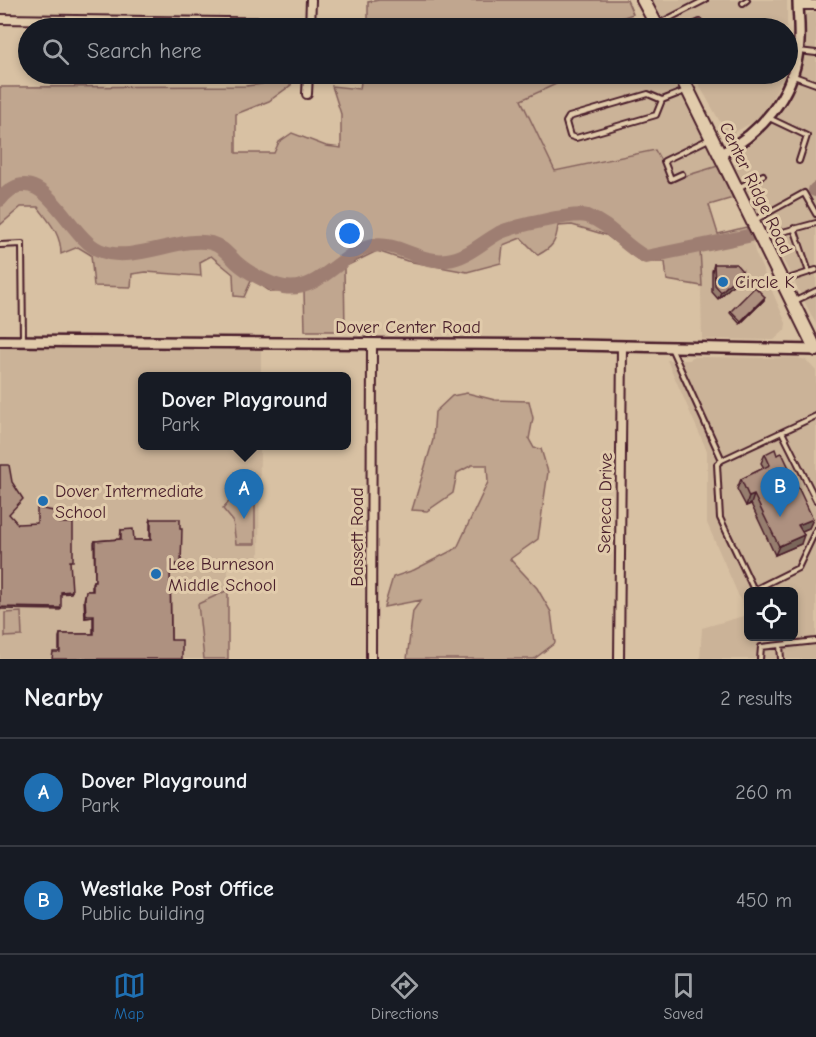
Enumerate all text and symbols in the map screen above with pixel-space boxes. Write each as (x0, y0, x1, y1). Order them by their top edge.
search box (18, 18, 798, 84)
icon: search (39, 35, 72, 68)
text: Search here (87, 38, 202, 64)
street label: Center Ridge Road (714, 119, 797, 258)
your location (335, 219, 364, 248)
place label: Circle K (735, 272, 794, 293)
marker: Circle K (716, 275, 730, 289)
street label: Dover Center Road (335, 317, 481, 338)
popup (138, 372, 351, 450)
text: Dover Playground (161, 387, 328, 413)
text: Park (161, 413, 200, 436)
street label: Seneca Drive (594, 453, 617, 554)
pin: B (760, 468, 800, 517)
pin: A (224, 470, 264, 519)
place label: Dover Intermediate School (55, 481, 203, 523)
street label: Bassett Road (347, 487, 368, 587)
marker: Dover Intermediate School (36, 494, 50, 508)
place label: Lee Burneson Middle School (168, 554, 276, 596)
marker: Lee Burneson Middle School (149, 567, 163, 581)
map controls (744, 587, 798, 641)
button: locate (744, 587, 798, 641)
text: Nearby (24, 683, 103, 713)
text: 2 results (720, 687, 792, 710)
text: Dover Playground (81, 768, 248, 794)
text: A (38, 781, 49, 804)
text: 260 m (735, 781, 792, 804)
text: Park (81, 794, 119, 817)
text: Westlake Post Office (81, 876, 274, 902)
text: B (37, 889, 50, 912)
text: 450 m (736, 889, 792, 912)
text: Public building (81, 902, 205, 925)
tab: Map (113, 969, 146, 1023)
tab: Directions (371, 969, 438, 1023)
tab: Saved (663, 969, 703, 1023)

